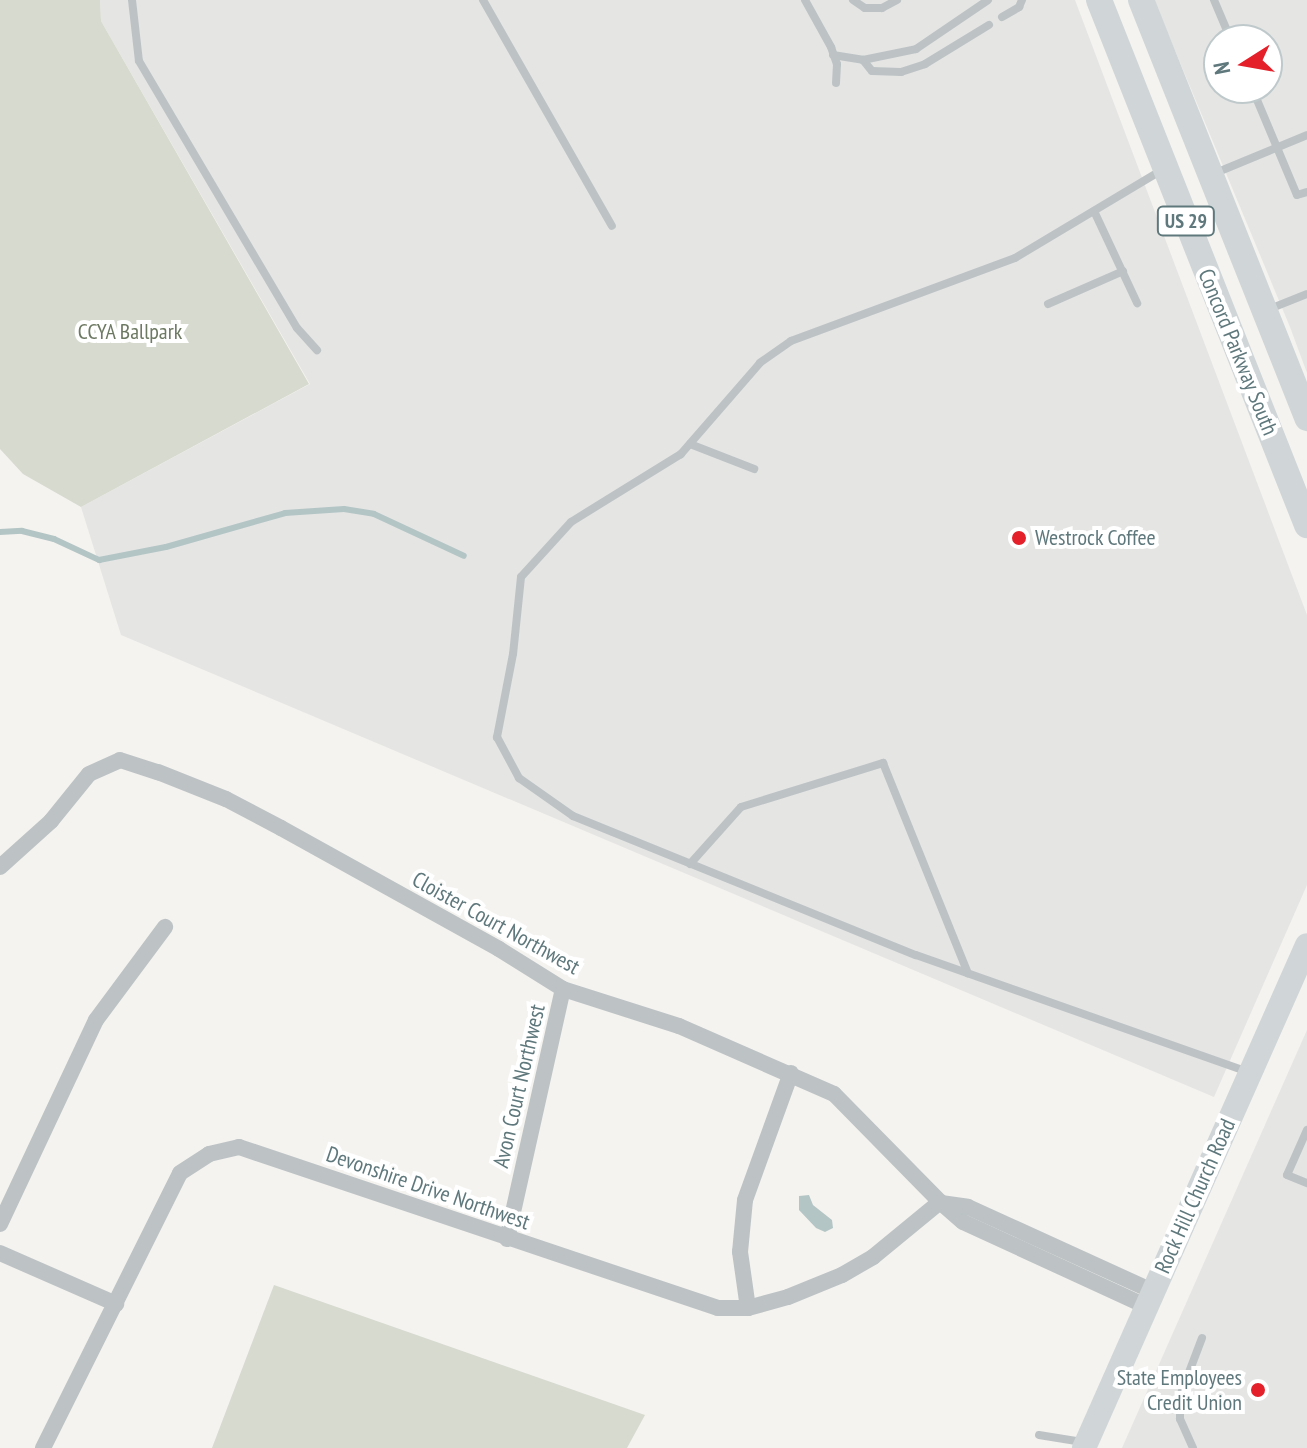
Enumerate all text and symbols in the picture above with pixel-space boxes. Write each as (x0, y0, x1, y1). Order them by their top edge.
north arrow (1203, 24, 1283, 104)
text: N (1207, 60, 1236, 77)
road number: US 29 (1156, 205, 1216, 237)
street label: Concord Parkway South (1193, 265, 1283, 439)
park label: CCYA Ballpark (77, 319, 183, 345)
place label: Westrock Coffee (1035, 525, 1156, 551)
marker: Westrock Coffee (1010, 529, 1028, 547)
street label: Cloister Court Northwest (408, 866, 584, 980)
street label: Avon Court Northwest (487, 1002, 551, 1170)
street label: Rock Hill Church Road (1149, 1114, 1241, 1278)
street label: Devonshire Drive Northwest (323, 1141, 533, 1235)
place label: State Employees Credit Union (1117, 1364, 1242, 1416)
marker: State Employees Credit Union (1249, 1381, 1267, 1399)

